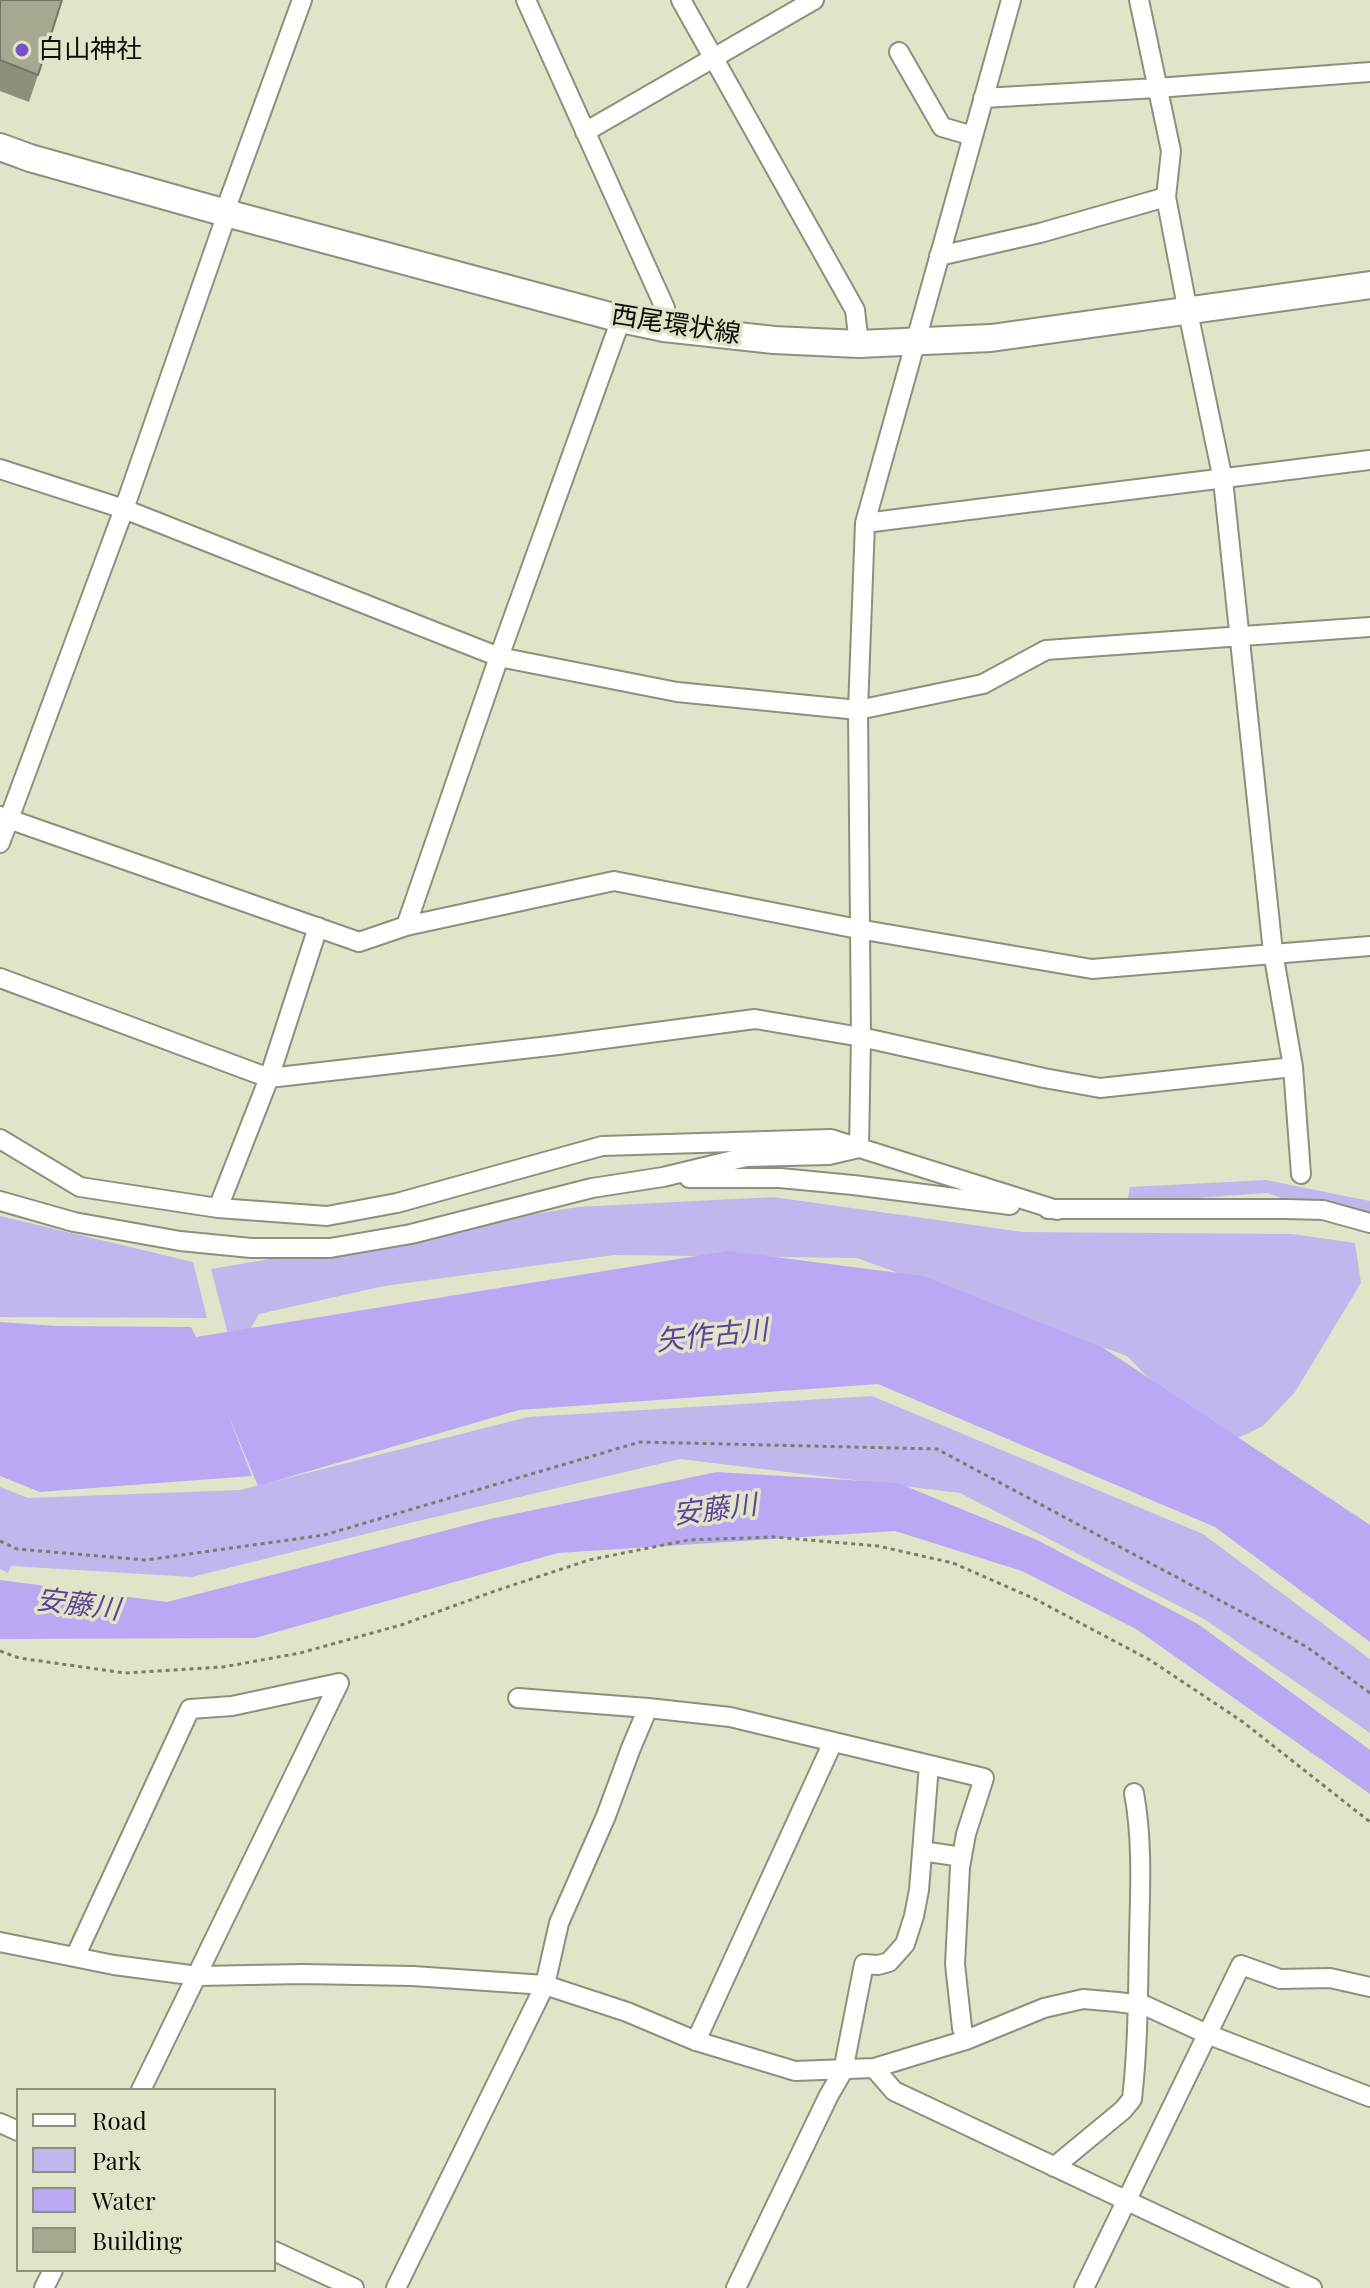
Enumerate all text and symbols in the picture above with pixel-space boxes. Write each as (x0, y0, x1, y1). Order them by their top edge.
place label: 白山神社 (38, 34, 142, 66)
marker: 白山神社 (13, 41, 31, 59)
street label: 西尾環状線 (609, 299, 743, 351)
water label: 矢作古川 (655, 1313, 769, 1359)
water label: 安藤川 (671, 1488, 759, 1532)
water label: 安藤川 (34, 1583, 122, 1627)
legend (16, 2088, 276, 2272)
text: Road (92, 2104, 147, 2136)
text: Park (92, 2144, 141, 2176)
text: Water (92, 2184, 156, 2216)
text: Building (92, 2224, 182, 2256)

